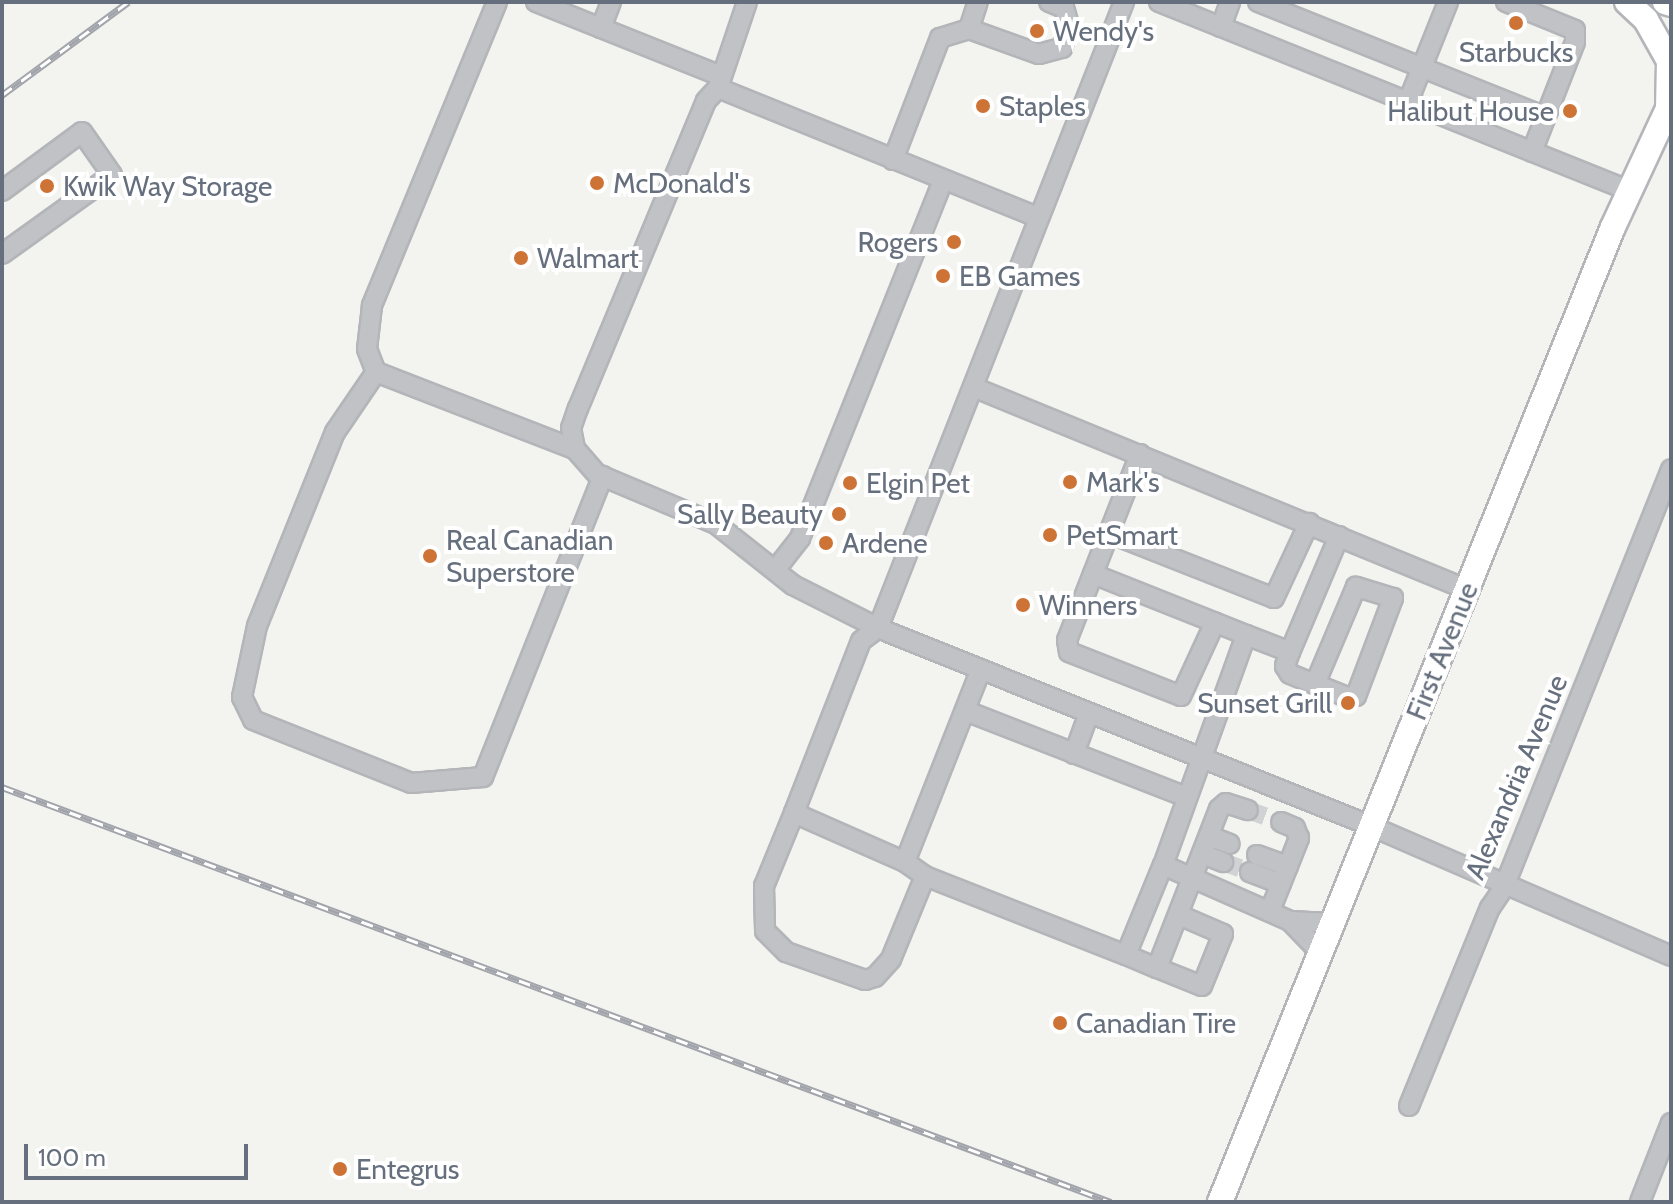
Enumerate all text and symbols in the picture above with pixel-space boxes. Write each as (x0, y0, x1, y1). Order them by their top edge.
place label: Wendy's (1053, 14, 1154, 48)
marker: Starbucks (1507, 14, 1525, 32)
marker: Wendy's (1028, 22, 1046, 40)
place label: Starbucks (1459, 35, 1573, 69)
place label: Staples (999, 89, 1086, 123)
place label: Halibut House (1387, 94, 1554, 128)
marker: Staples (974, 97, 992, 115)
marker: Halibut House (1561, 102, 1579, 120)
place label: McDonald's (613, 166, 751, 200)
place label: Kwik Way Storage (63, 169, 272, 203)
marker: McDonald's (588, 174, 606, 192)
marker: Kwik Way Storage (38, 177, 56, 195)
place label: Rogers (858, 225, 938, 259)
marker: Rogers (945, 233, 963, 251)
place label: Walmart (537, 241, 639, 275)
marker: Walmart (512, 249, 530, 267)
place label: EB Games (959, 259, 1080, 293)
marker: EB Games (934, 267, 952, 285)
place label: Mark's (1086, 465, 1159, 499)
place label: Elgin Pet (866, 466, 970, 500)
marker: Mark's (1061, 473, 1079, 491)
marker: Elgin Pet (841, 474, 859, 492)
place label: Sally Beauty (677, 497, 823, 531)
marker: Sally Beauty (830, 505, 848, 523)
place label: PetSmart (1066, 518, 1178, 552)
place label: Real Canadian Superstore (446, 523, 613, 589)
place label: Ardene (842, 526, 928, 560)
marker: PetSmart (1041, 526, 1059, 544)
marker: Ardene (817, 534, 835, 552)
marker: Real Canadian Superstore (421, 547, 439, 565)
street label: First Avenue (1399, 577, 1485, 725)
place label: Winners (1039, 588, 1137, 622)
marker: Winners (1014, 596, 1032, 614)
street label: Alexandria Avenue (1458, 670, 1574, 884)
place label: Sunset Grill (1197, 686, 1332, 720)
marker: Sunset Grill (1339, 694, 1357, 712)
place label: Canadian Tire (1076, 1006, 1236, 1040)
marker: Canadian Tire (1051, 1014, 1069, 1032)
scale bar (28, 1128, 252, 1178)
text: 100 m (38, 1143, 106, 1172)
place label: Entegrus (356, 1152, 459, 1186)
marker: Entegrus (331, 1160, 349, 1178)

